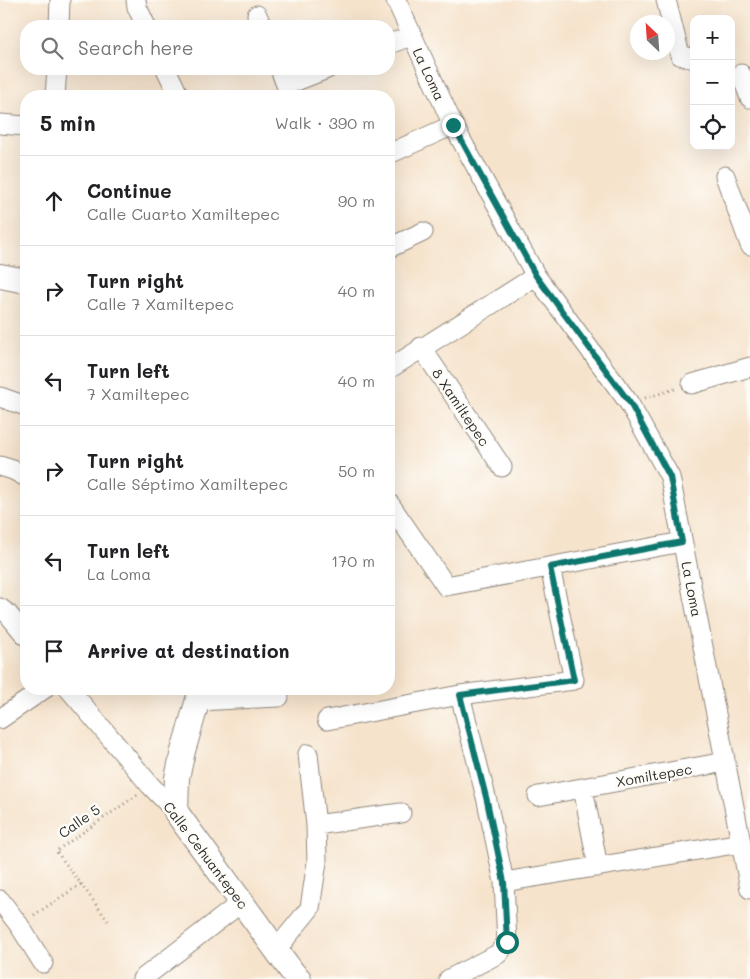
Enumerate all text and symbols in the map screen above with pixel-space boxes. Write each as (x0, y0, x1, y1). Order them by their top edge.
north arrow (630, 15, 675, 60)
map controls (690, 15, 735, 150)
button: + (690, 15, 735, 60)
search box (20, 20, 395, 75)
icon: search (38, 34, 66, 62)
text: Search here (78, 35, 194, 60)
street label: La Loma (409, 45, 449, 103)
button: − (690, 60, 735, 105)
button: locate (690, 105, 735, 150)
text: 5 min (40, 109, 96, 136)
text: Walk · 390 m (275, 112, 375, 133)
route end (442, 114, 465, 137)
text: Continue (87, 178, 172, 203)
icon: ahead (40, 187, 68, 215)
text: 90 m (338, 190, 375, 211)
text: Calle Cuarto Xamiltepec (87, 203, 280, 224)
text: Turn right (87, 268, 184, 293)
icon: right (40, 277, 68, 305)
text: 40 m (338, 280, 375, 301)
text: Calle 7 Xamiltepec (87, 293, 234, 314)
text: Turn left (87, 358, 170, 383)
street label: 8 Xamiltepec (428, 364, 494, 450)
icon: left (40, 367, 68, 395)
text: 40 m (338, 370, 375, 391)
text: 7 Xamiltepec (87, 383, 189, 404)
text: Turn right (87, 448, 184, 473)
icon: right (40, 457, 68, 485)
text: 50 m (338, 460, 375, 481)
text: Calle Séptimo Xamiltepec (87, 473, 288, 494)
text: Turn left (87, 538, 170, 563)
icon: left (40, 547, 68, 575)
text: 170 m (331, 550, 375, 571)
street label: La Loma (677, 560, 707, 618)
text: La Loma (87, 563, 151, 584)
icon: arrive (40, 637, 68, 665)
text: Arrive at destination (87, 638, 290, 663)
street label: Xomiltepec (614, 759, 694, 791)
street label: Calle Cehuantepec (159, 797, 253, 913)
street label: Calle 5 (54, 800, 104, 842)
route start (496, 931, 519, 954)

